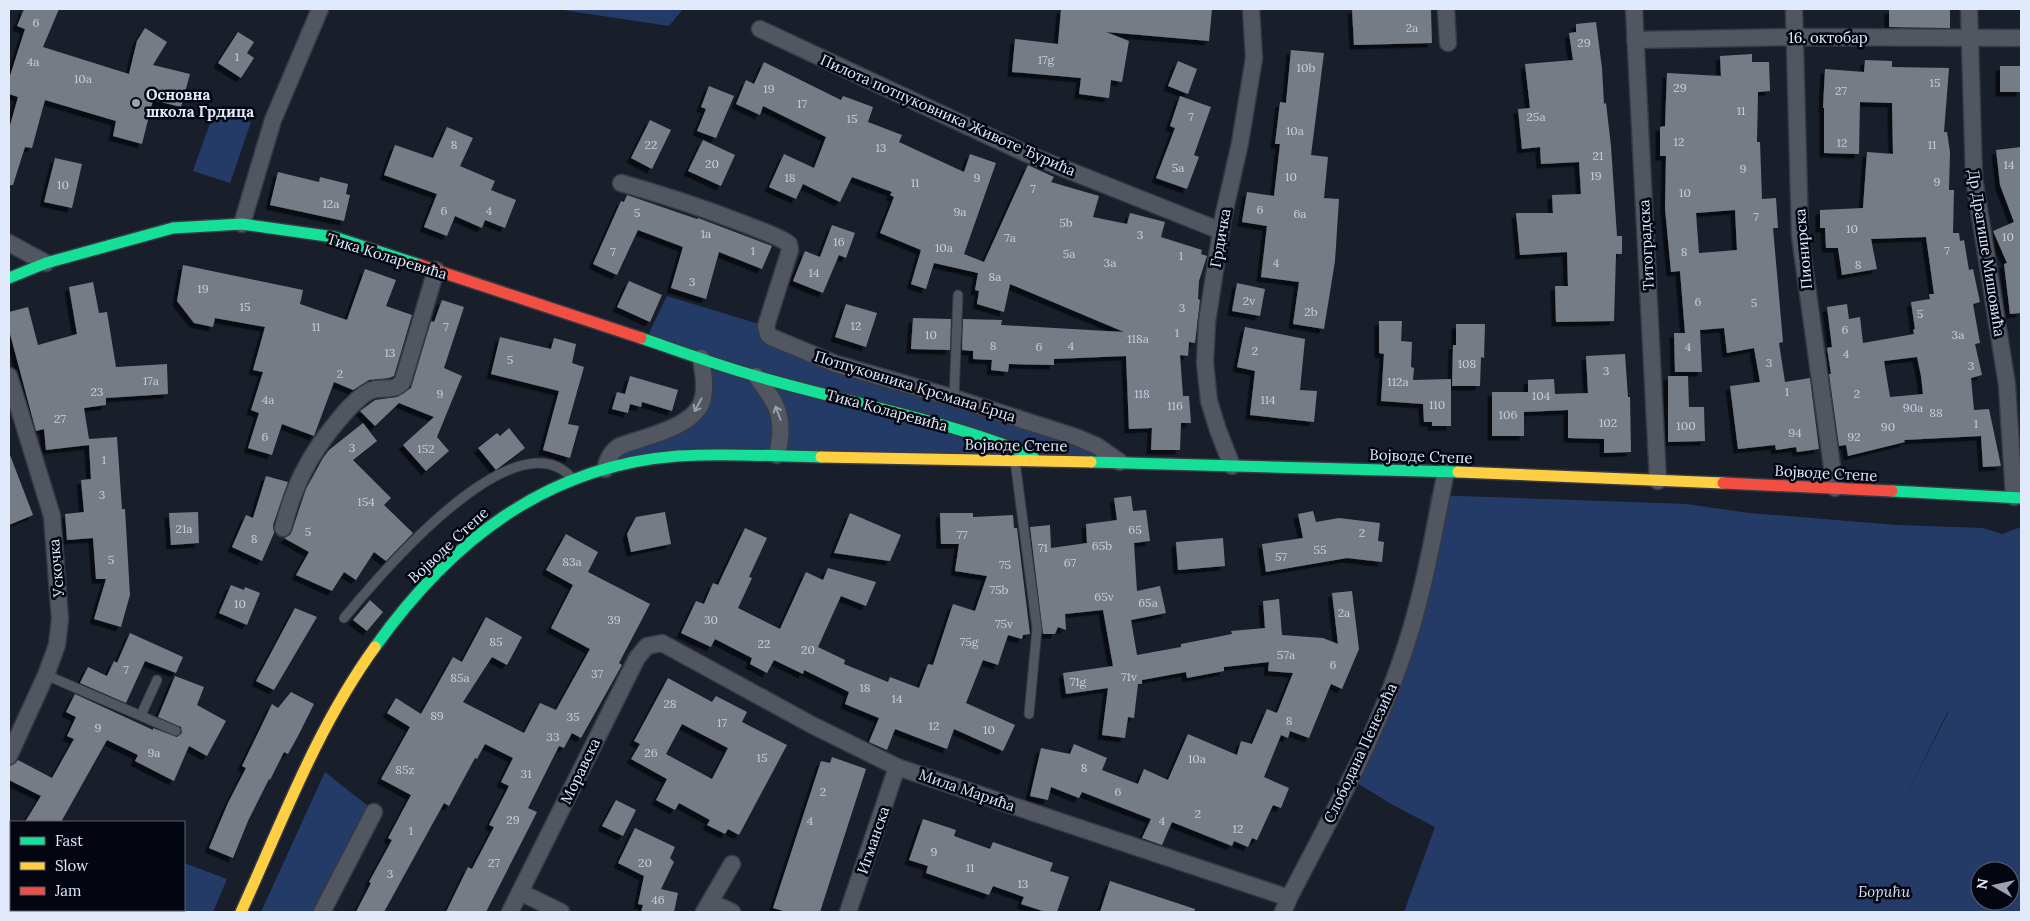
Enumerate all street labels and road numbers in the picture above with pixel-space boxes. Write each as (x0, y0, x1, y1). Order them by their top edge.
street label: 16. октобар (1788, 28, 1868, 47)
street label: Пилота потпуковника Животе Ђурића (817, 50, 1079, 180)
street label: Др Драгише Мишовића (1964, 168, 2010, 338)
street label: Титоградска (1634, 199, 1658, 291)
street label: Грдичка (1205, 207, 1235, 269)
street label: Пионирска (1790, 208, 1816, 290)
street label: Тика Коларевића (324, 229, 450, 283)
street label: Потпуковника Крсмана Ерца (812, 346, 1018, 426)
street label: Тика Коларевића (824, 385, 950, 435)
street label: Војводе Степе (964, 435, 1068, 455)
street label: Војводе Степе (1369, 445, 1473, 467)
street label: Војводе Степе (1774, 461, 1878, 485)
street label: Војводе Степе (404, 503, 492, 587)
street label: Ускочка (44, 538, 68, 599)
street label: Слободана Пенезића (1319, 680, 1401, 826)
street label: Моравска (556, 735, 604, 807)
street label: Мила Марића (916, 765, 1018, 815)
street label: Игманска (853, 803, 893, 876)

